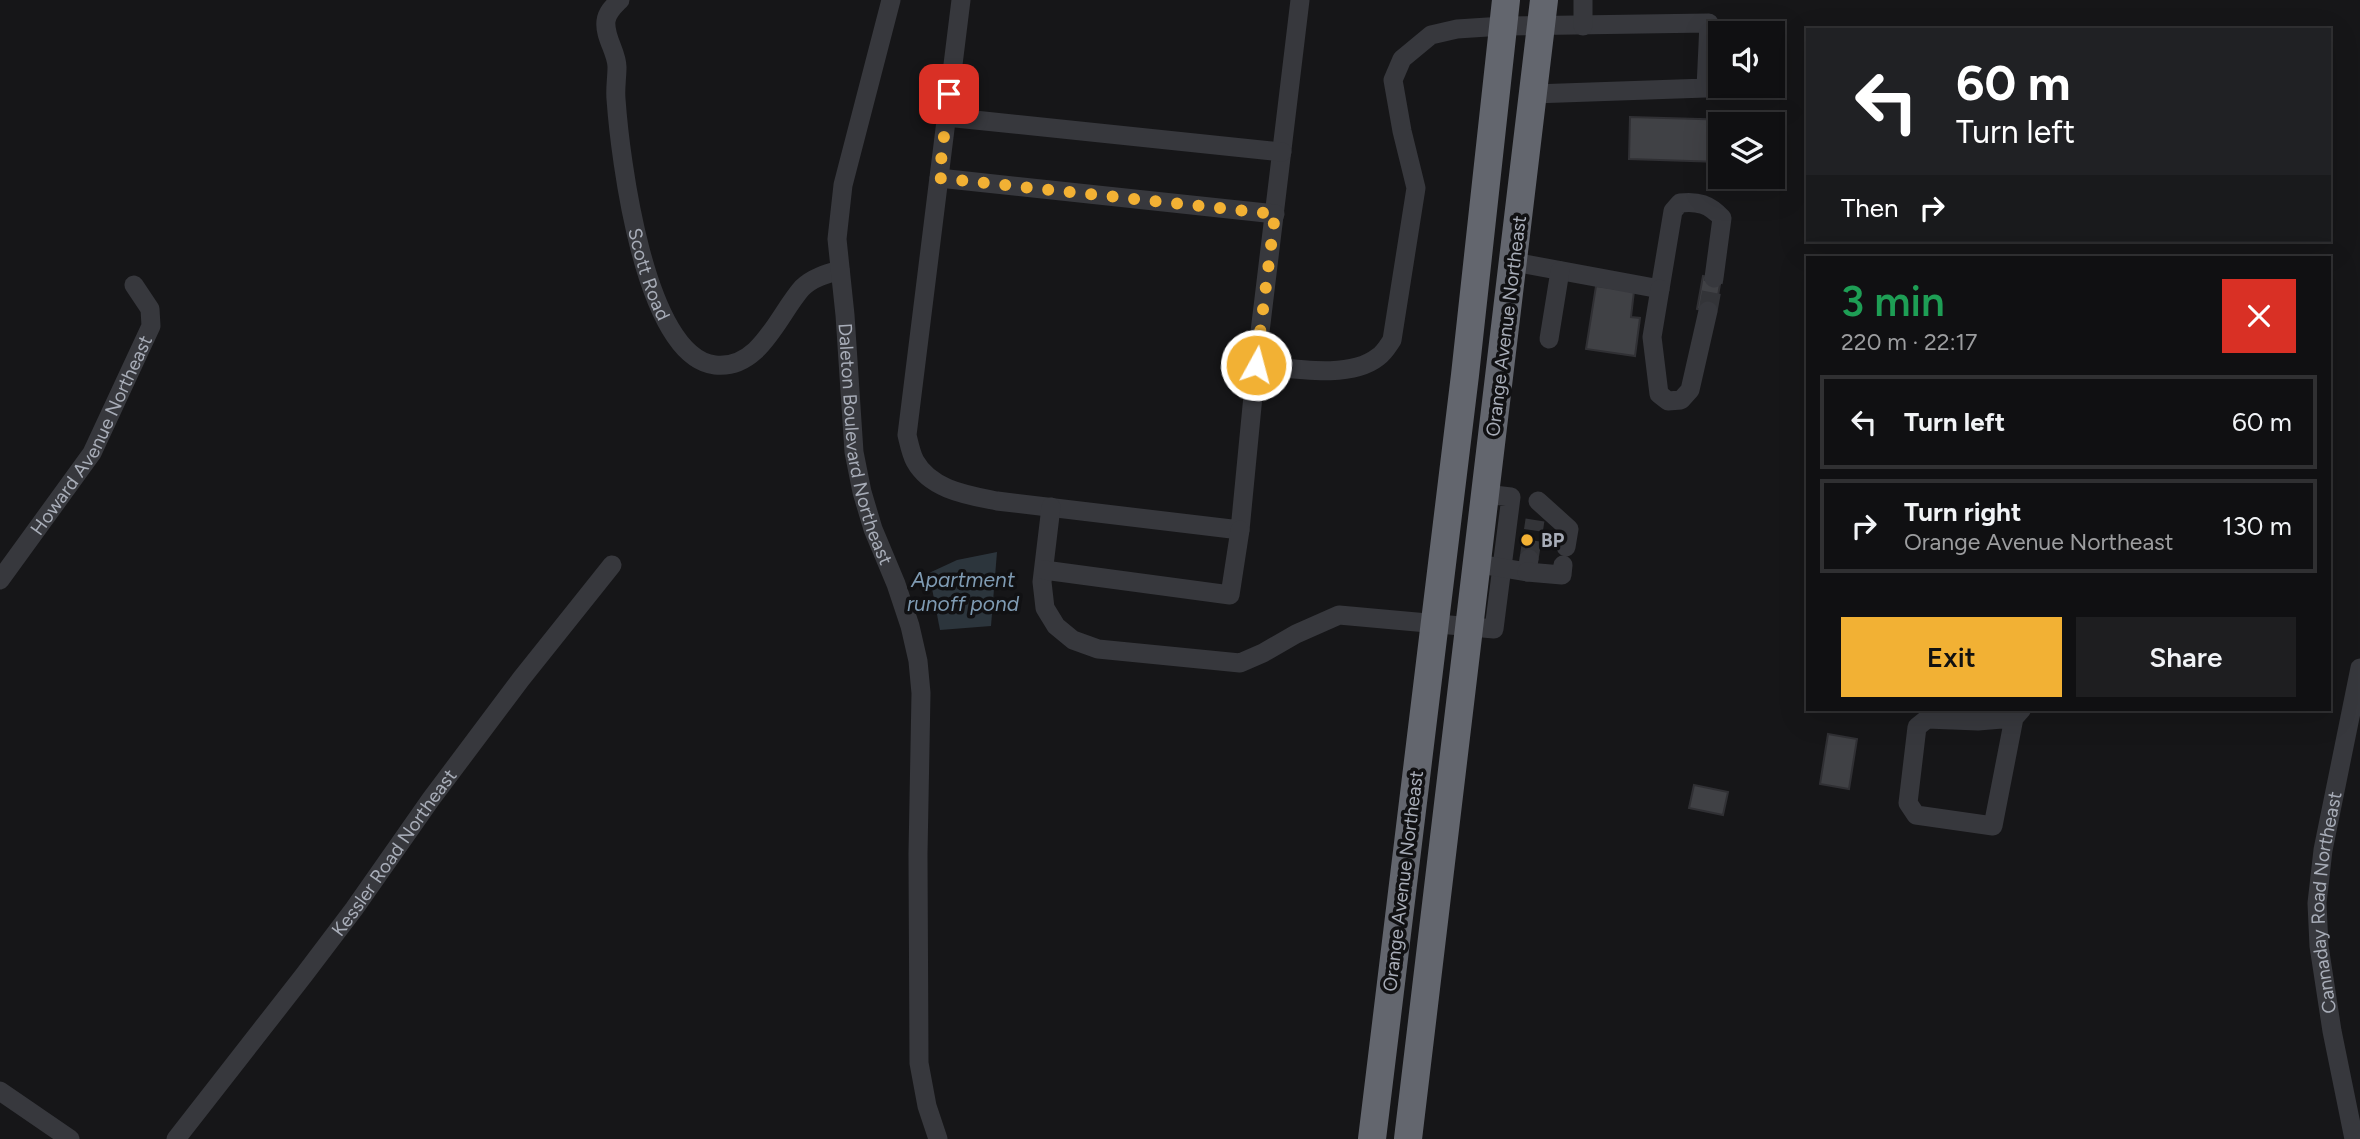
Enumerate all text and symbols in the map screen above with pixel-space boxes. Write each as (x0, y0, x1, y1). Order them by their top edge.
map controls (1708, 21, 1785, 189)
button: sound (1708, 21, 1785, 98)
text: 60 m (1956, 53, 2071, 112)
icon: left (1841, 56, 1932, 147)
pin (919, 64, 979, 124)
icon: arrive (930, 75, 968, 113)
button: layers (1708, 112, 1785, 189)
text: Turn left (1956, 113, 2075, 151)
icon: right (1913, 189, 1951, 227)
text: Then (1841, 192, 1899, 224)
street label: Orange Avenue Northeast (1481, 214, 1531, 438)
street label: Scott Road (624, 226, 675, 324)
text: 3 min (1841, 276, 1945, 327)
button: close (2222, 279, 2296, 353)
street label: Daleton Boulevard Northeast (834, 322, 898, 568)
position arrow (1219, 328, 1293, 402)
text: 220 m · 22:17 (1841, 328, 1977, 356)
street label: Howard Avenue Northeast (25, 332, 157, 539)
icon: left (1845, 403, 1883, 441)
text: Turn left (1904, 406, 2005, 438)
text: 60 m (2232, 406, 2292, 438)
text: Turn right (1904, 496, 2021, 528)
icon: right (1845, 507, 1883, 545)
text: 130 m (2222, 510, 2292, 542)
text: Orange Avenue Northeast (1904, 528, 2174, 556)
place label: BP (1541, 529, 1565, 552)
marker: BP (1519, 532, 1535, 548)
water label: Apartment runoff pond (907, 567, 1020, 616)
button: Exit (1841, 617, 2062, 697)
button: Share (2076, 617, 2296, 697)
street label: Kessler Road Northeast (326, 764, 461, 940)
street label: Orange Avenue Northeast (1378, 769, 1428, 993)
street label: Cannaday Road Northeast (2305, 789, 2346, 1015)

